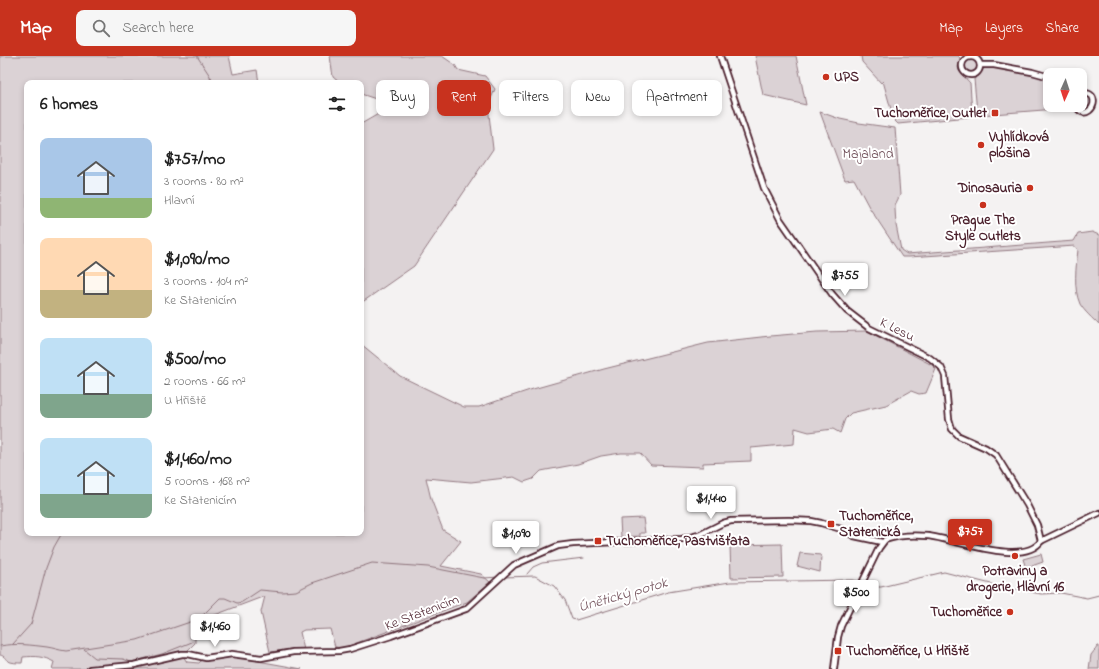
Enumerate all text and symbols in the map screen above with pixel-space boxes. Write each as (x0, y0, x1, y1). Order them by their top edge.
search box (76, 10, 356, 46)
text: Map (20, 15, 52, 42)
icon: search (90, 17, 112, 39)
text: Search here (122, 17, 194, 39)
text: Map (939, 18, 963, 39)
text: Layers (985, 18, 1023, 39)
text: Share (1045, 18, 1079, 39)
place label: UPS (834, 67, 859, 88)
north arrow (1043, 68, 1087, 112)
map controls (1043, 68, 1087, 112)
marker: UPS (821, 72, 831, 82)
chip: Buy (376, 80, 429, 116)
chip: Rent (437, 80, 491, 116)
chip: Filters (499, 80, 563, 116)
chip: New (571, 80, 624, 116)
chip: Apartment (632, 80, 722, 116)
text: 6 homes (40, 92, 98, 117)
icon: filters (326, 93, 348, 115)
place label: Tuchoměřice, Outlet (874, 103, 987, 124)
marker: Tuchoměřice, Outlet (990, 108, 1000, 118)
place label: Vyhlídková plošina (988, 127, 1050, 164)
marker: Vyhlídková plošina (976, 140, 986, 150)
park label: Majaland (842, 144, 894, 165)
text: $757/mo (164, 147, 225, 172)
icon: home (72, 154, 120, 202)
text: 3 rooms · 80 m² (164, 172, 244, 191)
place label: Dinosauria (957, 178, 1022, 199)
marker: Dinosauria (1025, 183, 1035, 193)
text: Hlavní (164, 191, 195, 210)
marker: Prague The Style Outlets (978, 200, 988, 210)
place label: Prague The Style Outlets (945, 210, 1021, 249)
text: $1,090/mo (164, 247, 230, 272)
icon: home (72, 254, 120, 302)
pin: $755 (821, 263, 869, 297)
text: $755 (831, 266, 859, 285)
text: 3 rooms · 104 m² (164, 272, 248, 291)
text: Ke Statenicím (164, 291, 236, 310)
street label: K Lesu (876, 312, 918, 348)
text: $500/mo (164, 347, 226, 372)
icon: home (72, 354, 120, 402)
text: 2 rooms · 66 m² (164, 372, 246, 391)
text: U Hřiště (164, 391, 206, 410)
text: $1,460/mo (164, 447, 232, 472)
icon: home (72, 454, 120, 502)
text: 5 rooms · 168 m² (164, 472, 250, 491)
pin: $1,440 (678, 486, 744, 520)
text: $1,440 (696, 489, 726, 508)
text: Ke Statenicím (164, 491, 236, 510)
place label: Tuchoměřice, Statenická (839, 506, 914, 543)
marker: Tuchoměřice, Statenická (826, 519, 836, 529)
pin: $757 (946, 519, 994, 553)
pin: $1,090 (483, 521, 549, 555)
text: $757 (957, 522, 983, 541)
text: $1,090 (501, 524, 531, 543)
place label: Tuchoměřice, Pastvišťata (606, 531, 750, 552)
marker: Tuchoměřice, Pastvišťata (593, 536, 603, 546)
marker: Potraviny a drogerie, Hlavní 16 (1010, 551, 1020, 561)
place label: Potraviny a drogerie, Hlavní 16 (966, 561, 1065, 600)
water label: Únětický potok (576, 571, 672, 619)
pin: $500 (832, 580, 880, 614)
text: $500 (843, 583, 869, 602)
street label: Ke Statenicím (382, 589, 462, 637)
place label: Tuchoměřice (930, 602, 1003, 623)
marker: Tuchoměřice (1005, 607, 1015, 617)
pin: $1,460 (182, 614, 248, 648)
text: $1,460 (200, 617, 230, 636)
place label: Tuchoměřice, U Hřiště (846, 641, 970, 662)
marker: Tuchoměřice, U Hřiště (833, 646, 843, 656)

